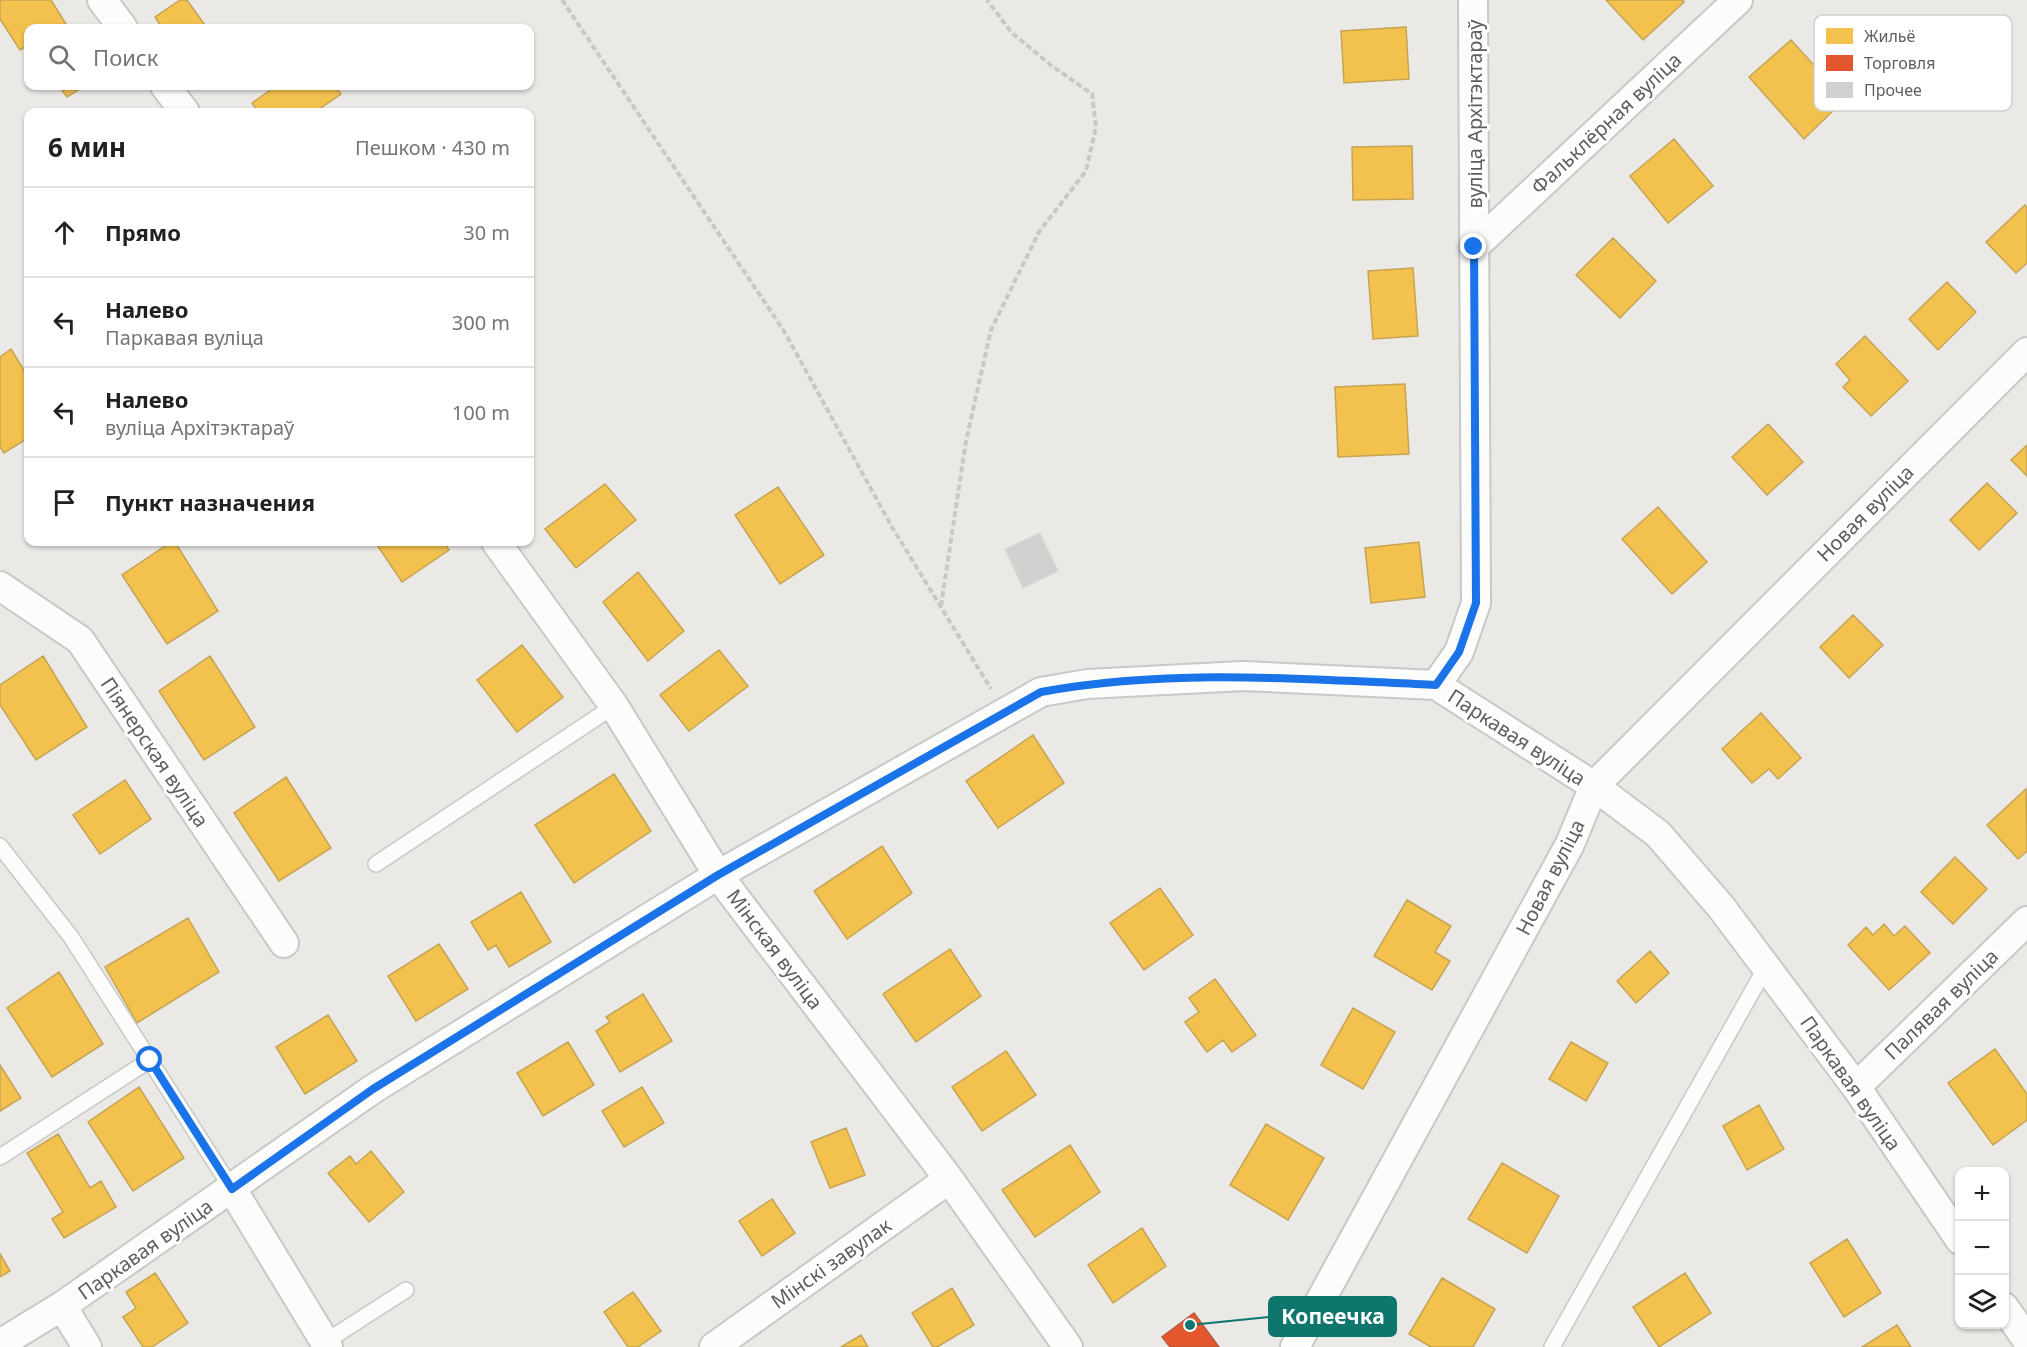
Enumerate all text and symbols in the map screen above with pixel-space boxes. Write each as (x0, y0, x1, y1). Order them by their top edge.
legend (1814, 15, 2012, 111)
street label: вуліца Архітэктараў (1461, 19, 1488, 209)
search box (24, 24, 534, 90)
text: Жильё (1864, 25, 1916, 47)
icon: search (45, 41, 78, 74)
text: Поиск (93, 42, 158, 72)
street label: Фальклёрная вуліца (1525, 46, 1687, 200)
text: Торговля (1864, 52, 1936, 74)
text: Прочее (1864, 79, 1922, 101)
text: 6 мин (48, 129, 126, 165)
text: Пешком · 430 m (355, 134, 510, 161)
icon: ahead (48, 216, 81, 249)
text: Прямо (105, 217, 181, 247)
text: 30 m (463, 219, 510, 246)
route end (1460, 233, 1486, 259)
text: Налево (105, 294, 188, 324)
icon: left (48, 306, 81, 339)
text: 300 m (452, 309, 510, 336)
text: Паркавая вуліца (105, 324, 264, 351)
text: Налево (105, 384, 188, 414)
icon: left (48, 396, 81, 429)
text: 100 m (452, 399, 510, 426)
text: вуліца Архітэктараў (105, 414, 294, 441)
street label: Новая вуліца (1811, 459, 1919, 567)
icon: arrive (48, 486, 81, 519)
text: Пункт назначения (105, 487, 315, 517)
street label: Піянерская вуліца (95, 672, 215, 832)
street label: Паркавая вуліца (1443, 682, 1591, 792)
street label: Новая вуліца (1509, 815, 1591, 939)
street label: Мінская вуліца (721, 883, 829, 1015)
street label: Палявая вуліца (1878, 943, 2004, 1065)
street label: Паркавая вуліца (1794, 1010, 1908, 1156)
route start (136, 1046, 162, 1072)
map controls (1955, 1167, 2009, 1329)
button: + (1955, 1167, 2009, 1221)
street label: Паркавая вуліца (72, 1192, 218, 1306)
street label: Мінскі завулак (765, 1211, 897, 1315)
button: − (1955, 1221, 2009, 1275)
button: layers (1955, 1275, 2009, 1329)
callout: Копеечка (1269, 1297, 1396, 1336)
text: Копеечка (1281, 1302, 1385, 1330)

